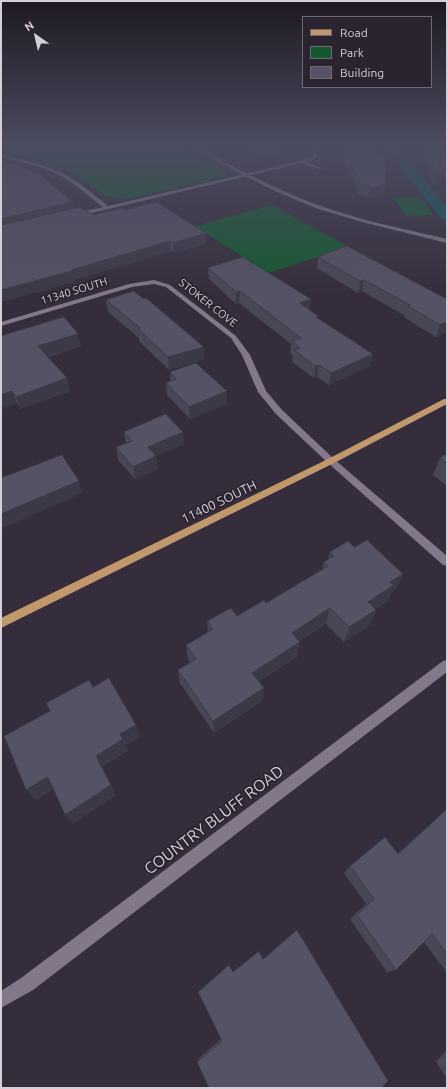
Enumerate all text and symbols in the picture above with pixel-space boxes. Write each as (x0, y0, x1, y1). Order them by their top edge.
north arrow (16, 16, 56, 56)
legend (302, 16, 432, 88)
text: N (23, 19, 36, 33)
text: Road (340, 26, 368, 39)
text: Park (340, 46, 364, 59)
text: Building (340, 66, 384, 79)
street label: 11340 SOUTH (39, 275, 109, 307)
street label: STOKER COVE (176, 276, 240, 330)
street label: 11400 SOUTH (179, 477, 259, 527)
street label: COUNTRY BLUFF ROAD (141, 761, 287, 879)

